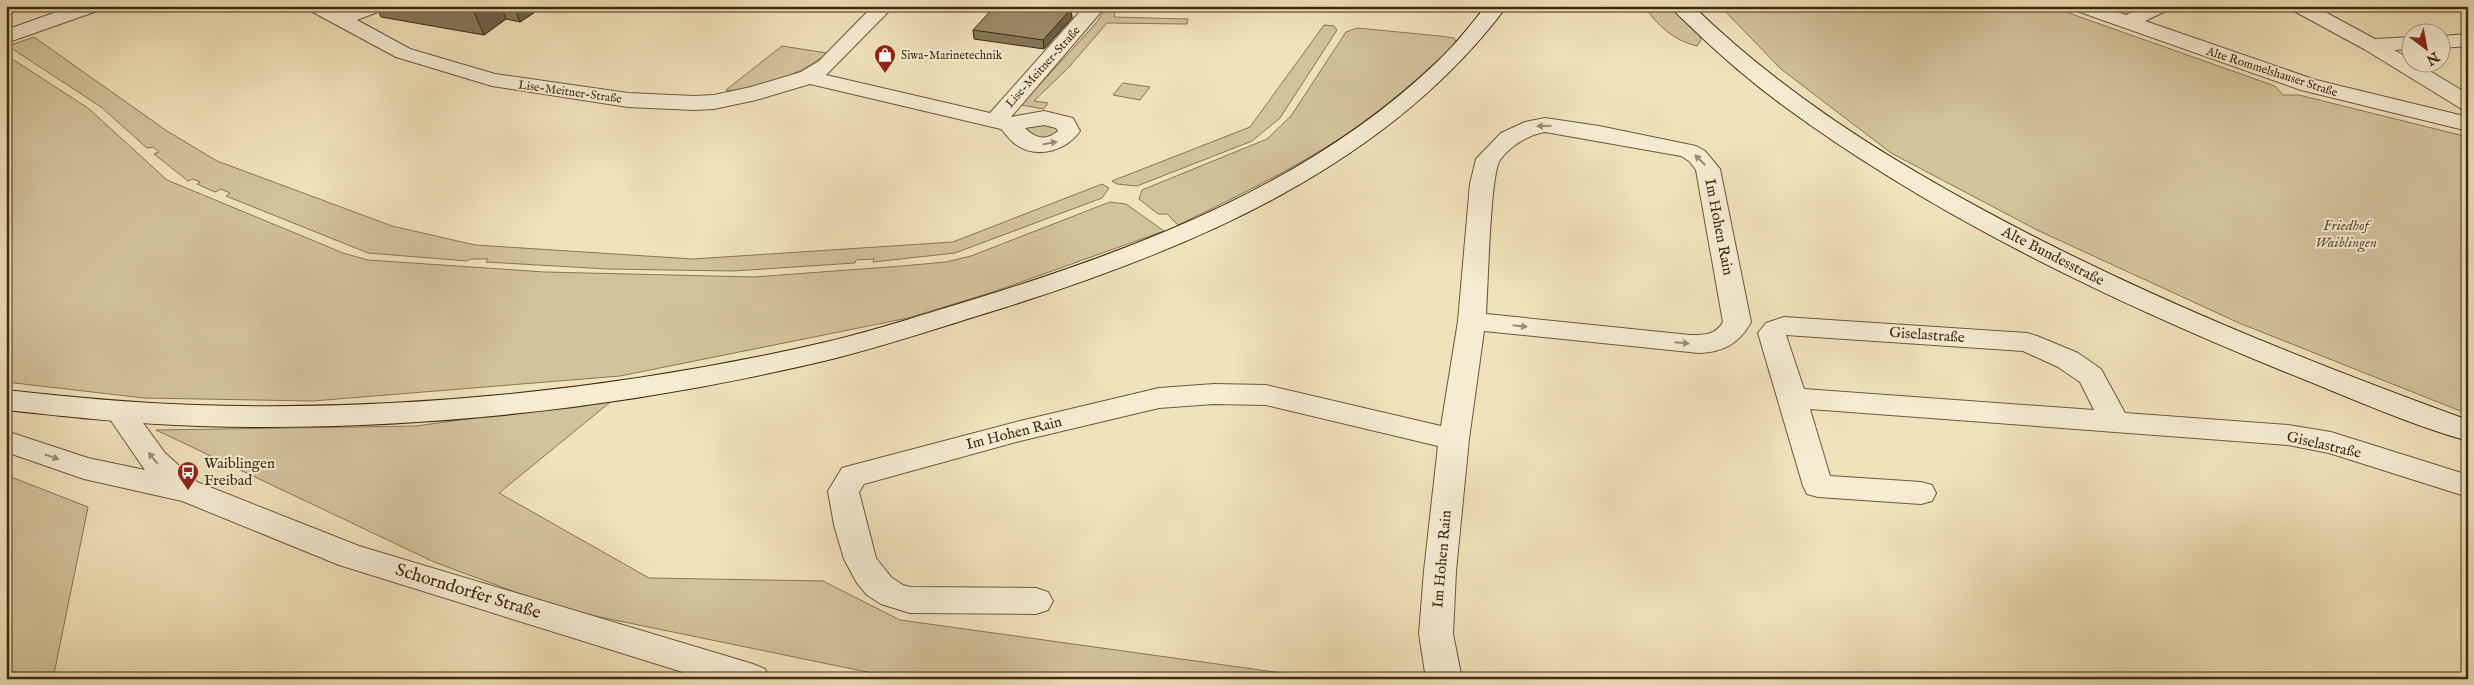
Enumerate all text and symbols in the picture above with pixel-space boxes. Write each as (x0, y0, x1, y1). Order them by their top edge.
north arrow (2402, 22, 2452, 72)
street label: Lise-Meitner-Straße (1002, 23, 1084, 111)
shop icon: Siwa-Marinetechnik (873, 43, 897, 74)
street label: Alte Rommelshauser Straße (2204, 43, 2340, 100)
text: N (2422, 47, 2443, 69)
place label: Siwa-Marinetechnik (901, 48, 1003, 63)
street label: Lise-Meitner-Straße (517, 77, 623, 107)
one-way arrow (1535, 122, 1551, 130)
one-way arrow (1043, 138, 1059, 146)
one-way arrow (1694, 154, 1706, 166)
street label: Im Hohen Rain (1700, 177, 1738, 277)
park label: Friedhof Waiblingen (2315, 216, 2377, 253)
street label: Alte Bundesstraße (1998, 222, 2108, 290)
one-way arrow (1513, 322, 1529, 330)
street label: Giselastraße (1889, 323, 1966, 347)
one-way arrow (1674, 340, 1690, 348)
street label: Im Hohen Rain (964, 412, 1064, 454)
street label: Giselastraße (2285, 427, 2363, 463)
one-way arrow (147, 452, 158, 465)
one-way arrow (45, 454, 60, 461)
place label: Waiblingen Freibad (204, 454, 275, 490)
bus stop icon: Waiblingen Freibad (176, 460, 200, 491)
street label: Im Hohen Rain (1428, 509, 1456, 609)
street label: Schorndorfer Straße (393, 559, 543, 625)

